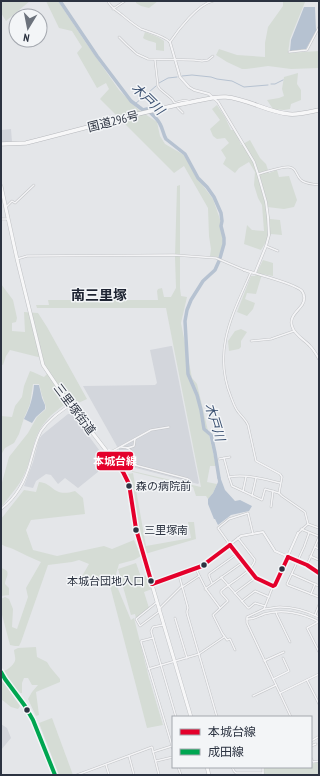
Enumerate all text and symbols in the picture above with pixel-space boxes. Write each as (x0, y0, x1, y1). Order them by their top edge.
north arrow (8, 8, 48, 48)
text: N (22, 30, 30, 45)
water label: 木戸川 (128, 79, 169, 120)
street label: 国道296号 (86, 107, 140, 135)
district label: 南三里塚 (71, 286, 127, 304)
street label: 三里塚街道 (51, 381, 99, 437)
water label: 木戸川 (201, 401, 229, 445)
line badge: 本城台線 (96, 451, 134, 471)
text: 本城台線 (93, 454, 137, 468)
place label: 森の病院前 (136, 479, 191, 493)
marker: 森の病院前 (124, 481, 134, 491)
place label: 三里塚南 (144, 523, 188, 537)
marker: 三里塚南 (131, 525, 141, 535)
unlabelled marker (199, 560, 209, 570)
unlabelled marker (277, 564, 287, 574)
place label: 本城台団地入口 (67, 574, 144, 588)
marker: 本城台団地入口 (146, 576, 156, 586)
unlabelled marker (22, 705, 32, 715)
legend (172, 716, 312, 768)
text: 本城台線 (208, 724, 256, 739)
text: 成田線 (208, 744, 244, 759)

